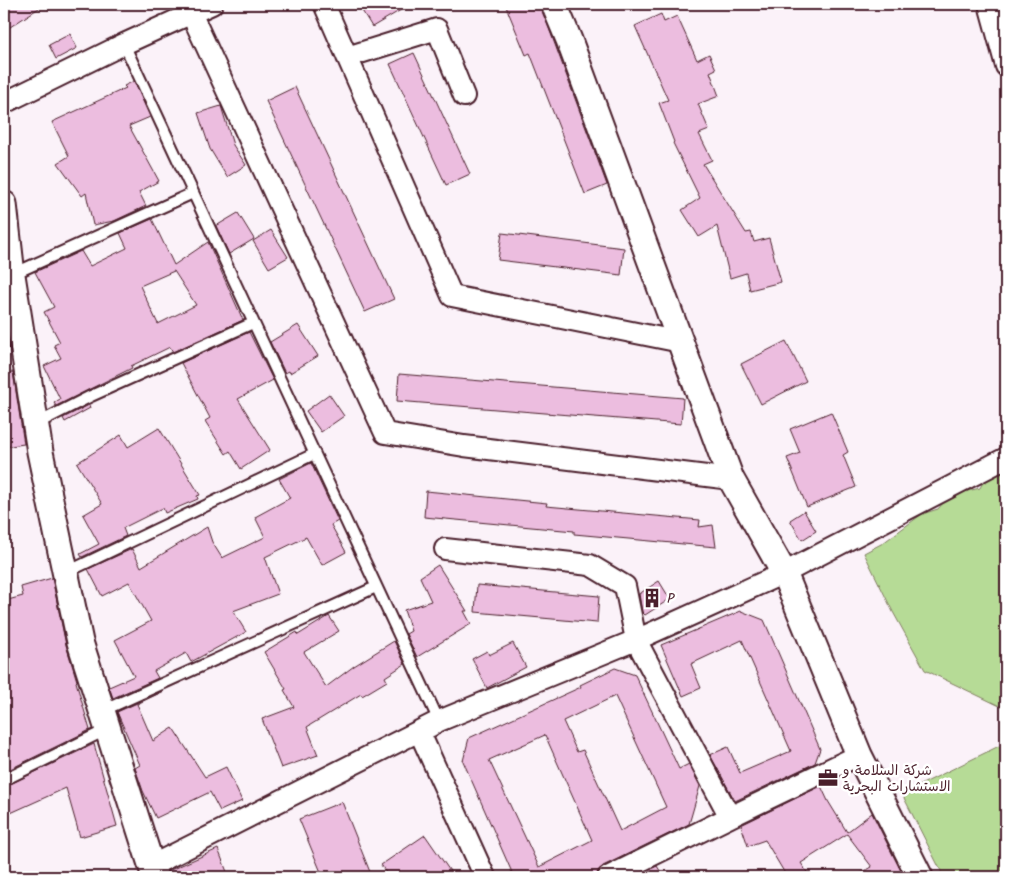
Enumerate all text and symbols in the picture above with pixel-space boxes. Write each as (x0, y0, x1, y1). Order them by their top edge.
building icon: P (641, 587, 663, 609)
place label: P (667, 588, 675, 610)
place label: شركة السلامة و الاستشارات البحرية (842, 760, 951, 798)
office icon: شركة السلامة و الاستشارات البحرية (817, 767, 839, 789)

